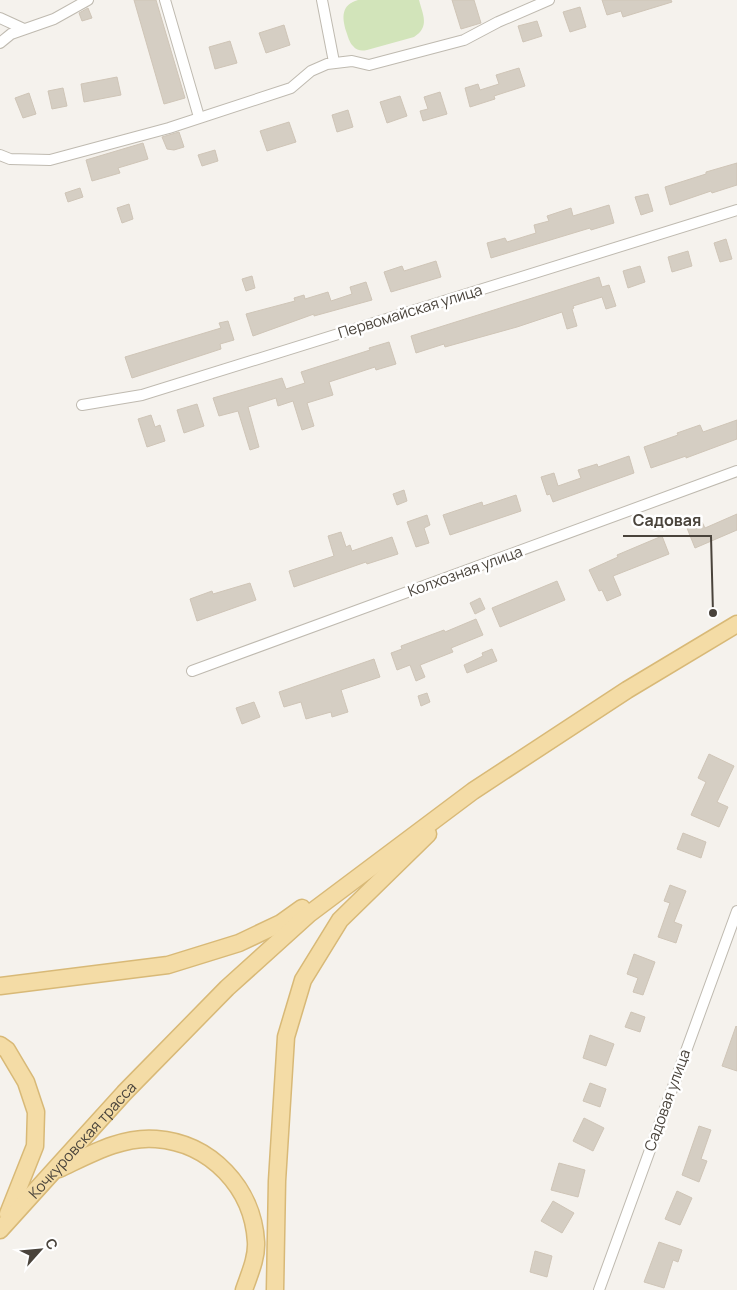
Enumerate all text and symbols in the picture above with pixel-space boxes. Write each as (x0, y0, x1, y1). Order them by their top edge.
street label: Первомайская улица (335, 279, 485, 343)
callout: Садовая (623, 505, 711, 536)
text: Садовая (633, 509, 701, 531)
street label: Колхозная улица (405, 541, 525, 601)
street label: Садовая улица (639, 1046, 695, 1154)
street label: Кочкуровская трасса (23, 1076, 141, 1203)
north arrow (15, 1225, 65, 1275)
text: С (41, 1235, 63, 1253)

